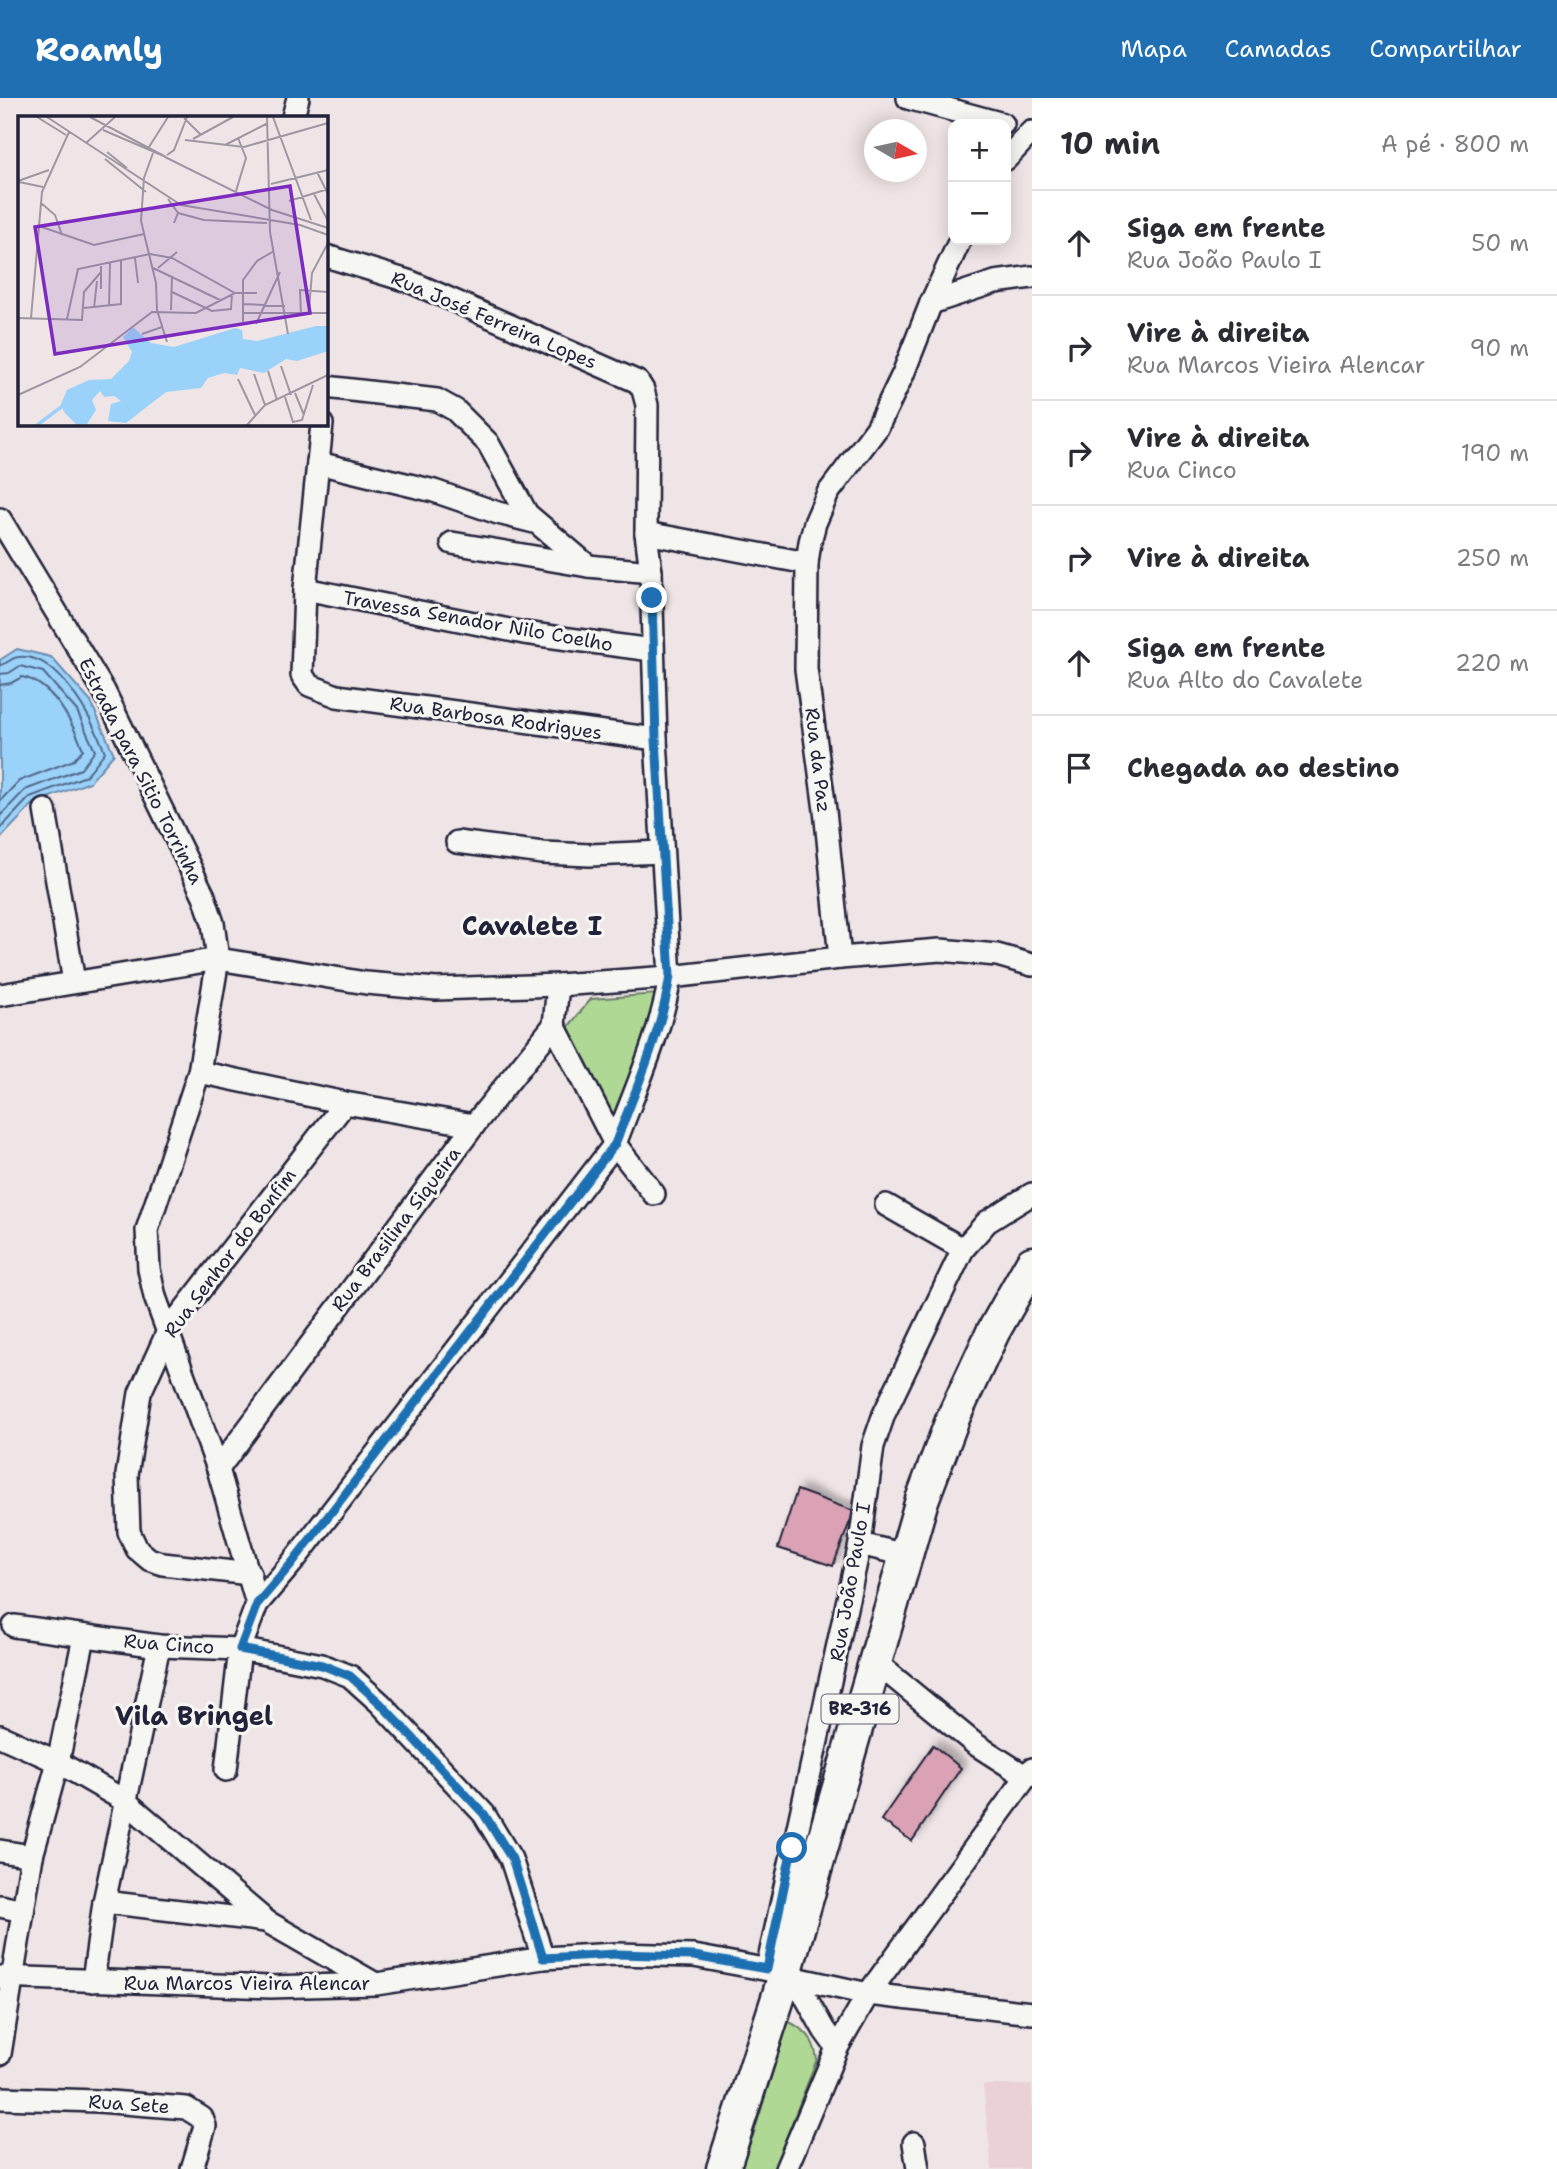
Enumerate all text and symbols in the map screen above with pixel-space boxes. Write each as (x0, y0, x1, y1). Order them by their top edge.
text: Roamly (35, 27, 163, 72)
text: Mapa (1120, 33, 1187, 65)
text: Camadas (1225, 33, 1332, 65)
text: Compartilhar (1370, 33, 1522, 65)
inset map (18, 116, 327, 425)
north arrow (864, 119, 927, 182)
map controls (948, 119, 1011, 245)
button: + (948, 119, 1011, 182)
text: 10 min (1060, 123, 1160, 164)
text: A pé · 800 m (1381, 129, 1529, 159)
button: − (948, 182, 1011, 245)
text: Siga em frente (1127, 210, 1326, 245)
icon: ahead (1060, 224, 1098, 262)
text: 50 m (1471, 228, 1529, 258)
text: Rua João Paulo I (1127, 245, 1322, 275)
street label: Rua José Ferreira Lopes (388, 265, 600, 375)
text: Vire à direita (1127, 315, 1309, 350)
icon: right (1060, 329, 1098, 367)
text: 90 m (1469, 333, 1529, 363)
text: Rua Marcos Vieira Alencar (1127, 350, 1425, 380)
text: Vire à direita (1127, 420, 1309, 455)
icon: right (1060, 434, 1098, 472)
text: 190 m (1461, 438, 1529, 468)
text: Rua Cinco (1127, 455, 1237, 485)
icon: right (1060, 539, 1098, 577)
text: Vire à direita (1127, 540, 1309, 575)
text: 250 m (1456, 543, 1529, 573)
route end (636, 582, 667, 613)
street label: Travessa Senador Nilo Coelho (341, 585, 615, 657)
text: Siga em frente (1127, 630, 1326, 665)
icon: ahead (1060, 644, 1098, 682)
text: 220 m (1455, 648, 1529, 678)
street label: Estrada para Sitio Torrinha (73, 654, 209, 889)
text: Rua Alto do Cavalete (1127, 665, 1363, 695)
street label: Rua Barbosa Rodrigues (388, 691, 604, 745)
street label: Rua da Paz (799, 706, 837, 814)
icon: arrive (1060, 749, 1098, 787)
text: Chegada ao destino (1127, 750, 1400, 785)
district label: Cavalete I (462, 908, 602, 943)
street label: Rua Brasilina Siqueira (326, 1142, 466, 1316)
street label: Rua Senhor do Bonfim (158, 1163, 302, 1343)
street label: Rua João Paulo I (824, 1501, 876, 1663)
street label: Rua Cinco (123, 1628, 215, 1660)
road number: BR-316 (822, 1694, 898, 1724)
district label: Vila Bringel (115, 1698, 273, 1733)
route start (776, 1832, 807, 1863)
street label: Rua Marcos Vieira Alencar (124, 1971, 370, 1996)
street label: Rua Sete (88, 2089, 170, 2119)

